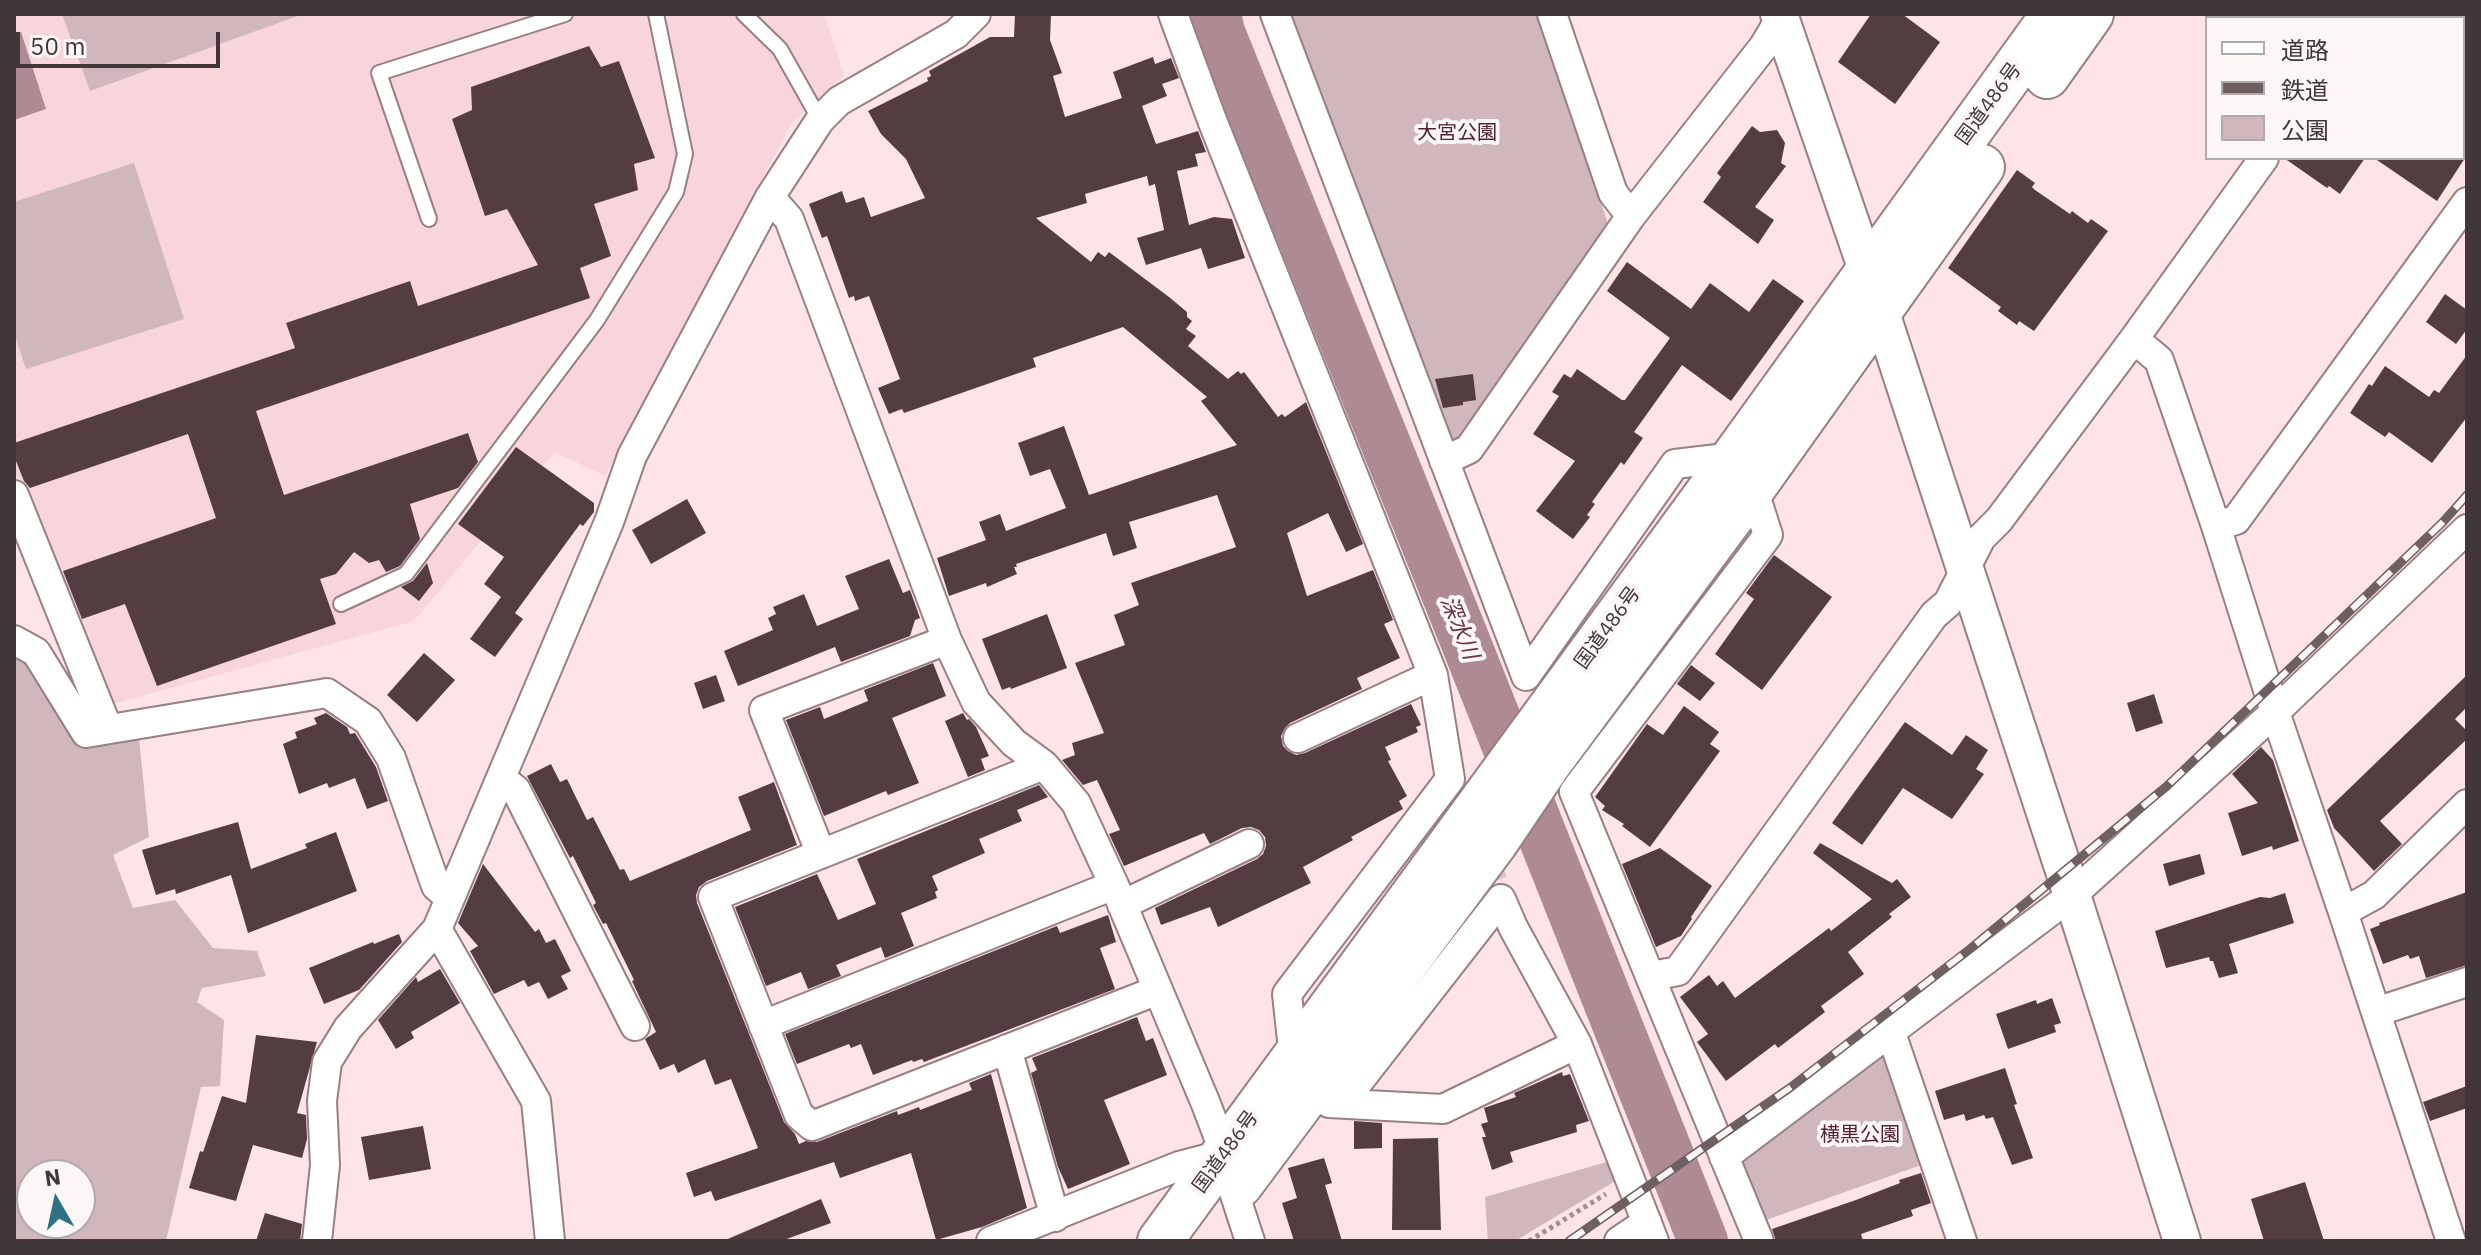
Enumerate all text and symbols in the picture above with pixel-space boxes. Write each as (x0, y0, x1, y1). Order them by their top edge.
scale bar (20, 16, 224, 66)
legend (2205, 16, 2465, 160)
text: 50 m (30, 30, 85, 62)
text: 道路 (2281, 34, 2329, 66)
street label: 国道486号 (1951, 58, 2027, 150)
text: 鉄道 (2281, 74, 2329, 106)
text: 公園 (2281, 114, 2329, 146)
park label: 大宮公園 (1417, 121, 1497, 145)
street label: 国道486号 (1570, 582, 1646, 674)
water label: 深水川 (1434, 592, 1484, 664)
street label: 国道486号 (1188, 1106, 1264, 1198)
park label: 横黒公園 (1820, 1123, 1900, 1147)
north arrow (16, 1159, 96, 1239)
text: N (42, 1161, 63, 1192)

